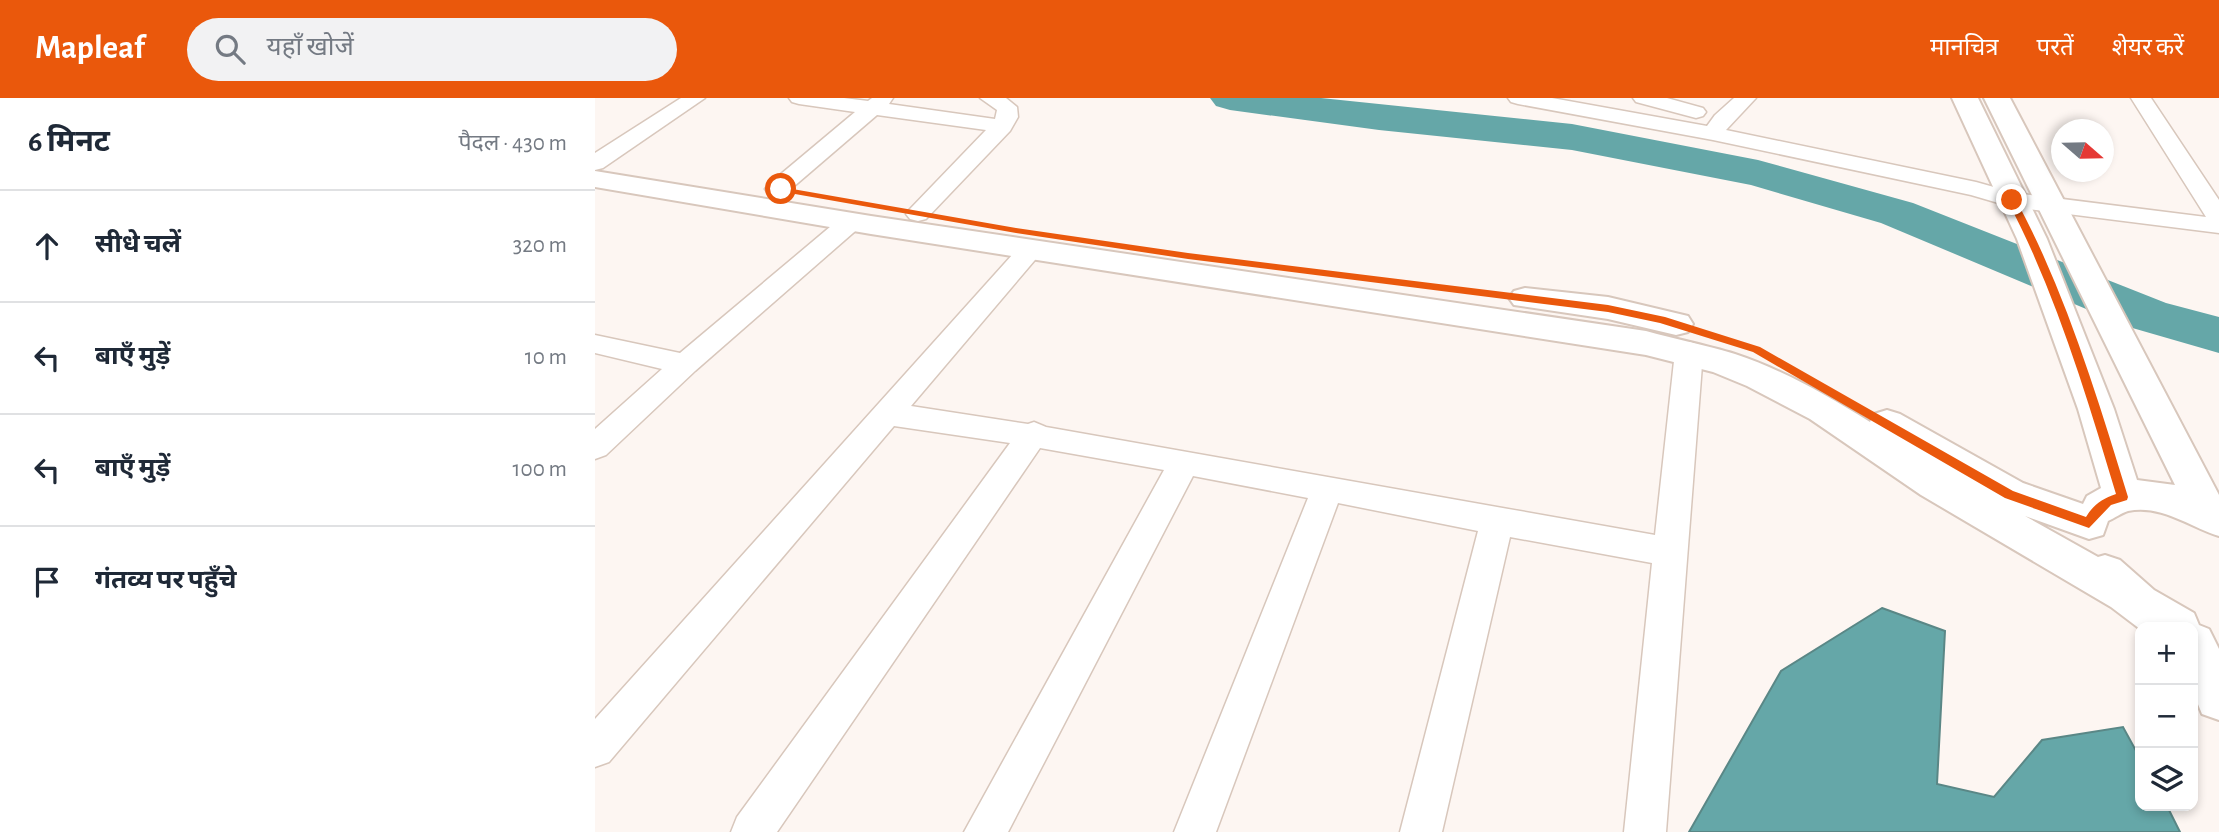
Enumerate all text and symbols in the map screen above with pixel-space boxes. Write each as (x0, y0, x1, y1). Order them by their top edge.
search box (187, 18, 677, 81)
icon: search (211, 30, 249, 68)
text: Mapleaf (35, 32, 145, 65)
text: यहाँ खोजें (267, 34, 354, 60)
text: मानचित्र (1930, 36, 1999, 60)
text: परतें (2037, 36, 2074, 60)
text: शेयर करें (2112, 36, 2184, 60)
north arrow (2051, 119, 2114, 182)
text: 6 मिनट (28, 127, 110, 157)
text: पैदल · 430 m (458, 132, 567, 155)
route start (765, 173, 796, 204)
route end (1996, 184, 2027, 215)
icon: ahead (28, 227, 66, 265)
text: सीधे चलें (95, 231, 181, 257)
text: 320 m (513, 234, 567, 257)
icon: left (28, 339, 66, 377)
text: बाएँ मुड़ें (95, 343, 170, 369)
text: 10 m (525, 346, 567, 369)
icon: left (28, 451, 66, 489)
text: बाएँ मुड़ें (95, 455, 170, 481)
text: 100 m (513, 458, 567, 481)
icon: arrive (28, 563, 66, 601)
text: गंतव्य पर पहुँचे (95, 567, 237, 593)
map controls (2135, 622, 2198, 811)
button: + (2135, 622, 2198, 685)
button: − (2135, 685, 2198, 748)
button: layers (2135, 748, 2198, 811)

